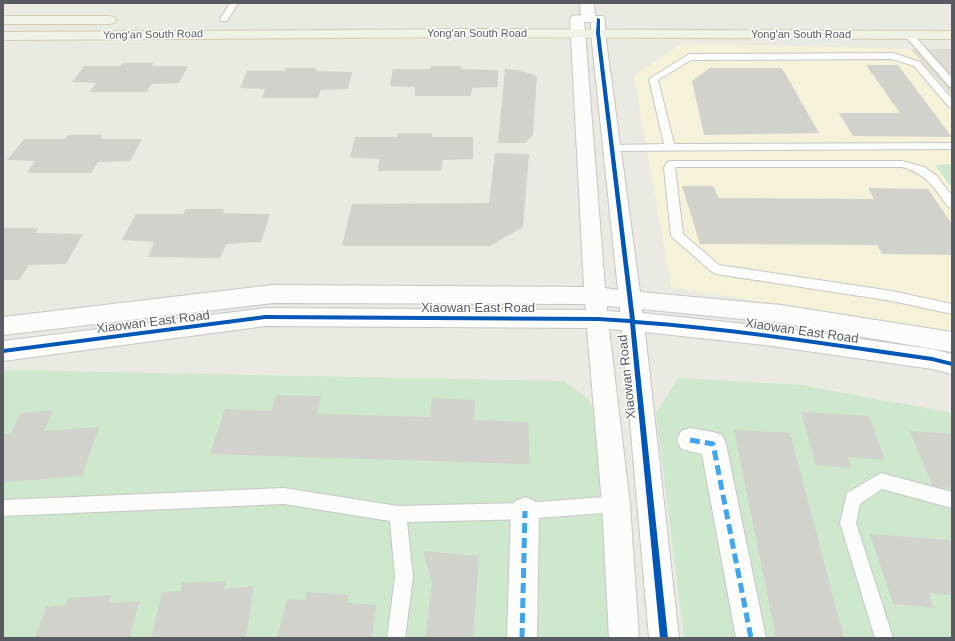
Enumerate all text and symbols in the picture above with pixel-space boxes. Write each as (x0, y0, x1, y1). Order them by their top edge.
street label: Yong'an South Road (103, 27, 203, 41)
street label: Yong'an South Road (427, 27, 527, 39)
street label: Yong'an South Road (751, 28, 851, 40)
street label: Xiaowan East Road (421, 300, 535, 315)
street label: Xiaowan East Road (95, 307, 211, 336)
street label: Xiaowan East Road (744, 315, 860, 346)
street label: Xiaowan Road (615, 334, 638, 420)

